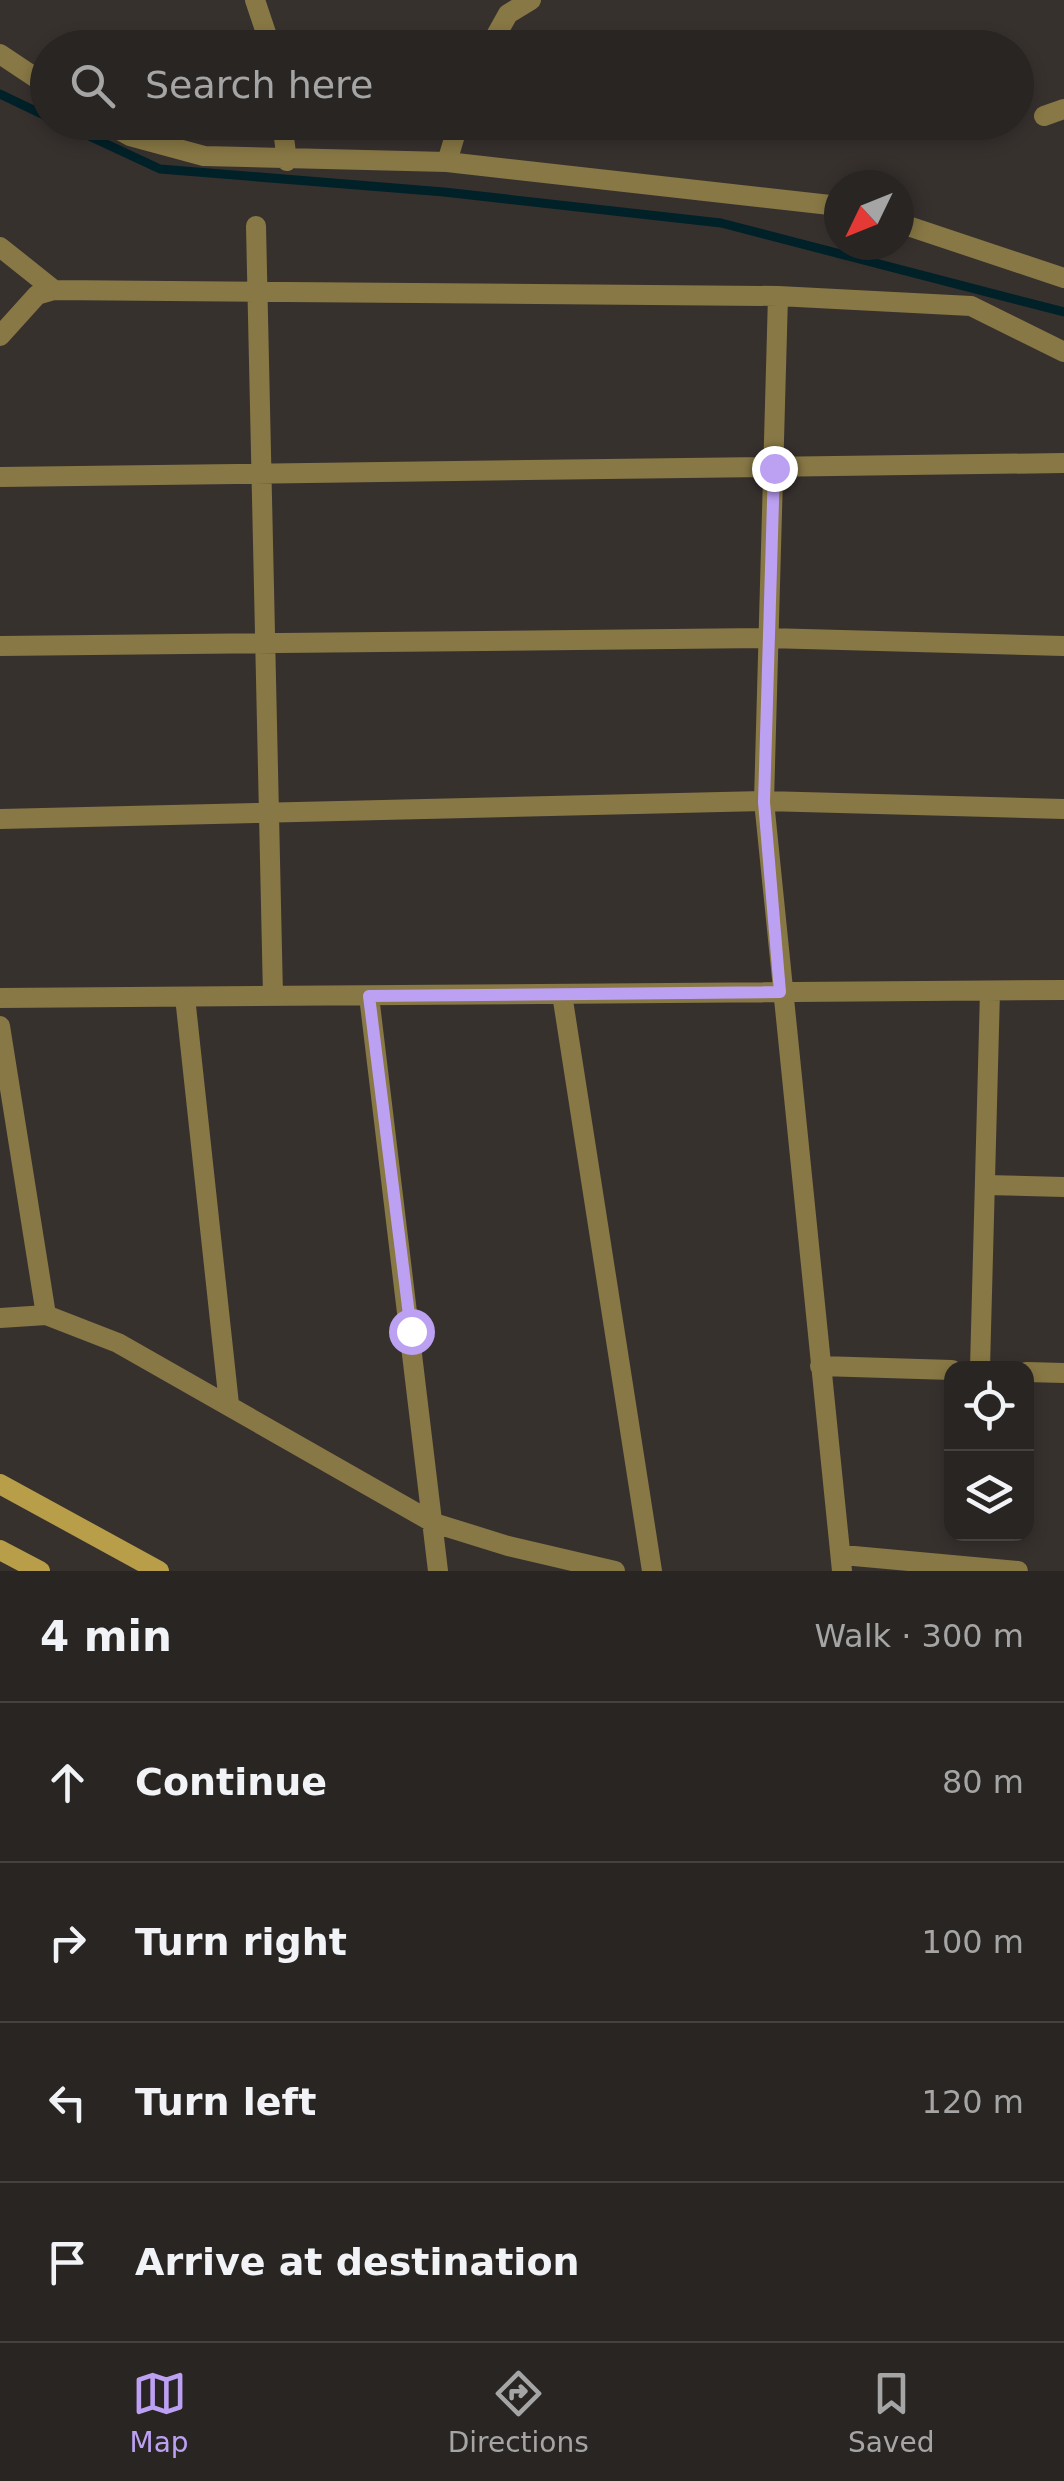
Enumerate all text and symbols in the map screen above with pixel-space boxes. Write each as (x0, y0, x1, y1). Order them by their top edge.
search box (30, 30, 1034, 140)
icon: search (65, 58, 120, 113)
text: Search here (145, 63, 373, 107)
north arrow (824, 170, 914, 260)
route end (752, 446, 798, 492)
route start (389, 1309, 435, 1355)
map controls (944, 1361, 1034, 1541)
button: locate (944, 1361, 1034, 1451)
button: layers (944, 1451, 1034, 1541)
text: 4 min (40, 1612, 172, 1661)
text: Walk · 300 m (814, 1617, 1024, 1655)
icon: ahead (40, 1755, 95, 1810)
text: Continue (135, 1760, 327, 1804)
text: 80 m (942, 1763, 1024, 1801)
icon: right (40, 1915, 95, 1970)
text: Turn right (135, 1920, 347, 1964)
text: 100 m (922, 1923, 1024, 1961)
icon: left (40, 2075, 95, 2130)
text: Turn left (135, 2080, 316, 2124)
text: 120 m (922, 2083, 1024, 2121)
icon: arrive (40, 2235, 95, 2290)
text: Arrive at destination (135, 2240, 580, 2284)
tab: Map (130, 2366, 189, 2459)
tab: Directions (448, 2366, 589, 2459)
tab: Saved (848, 2366, 934, 2459)

